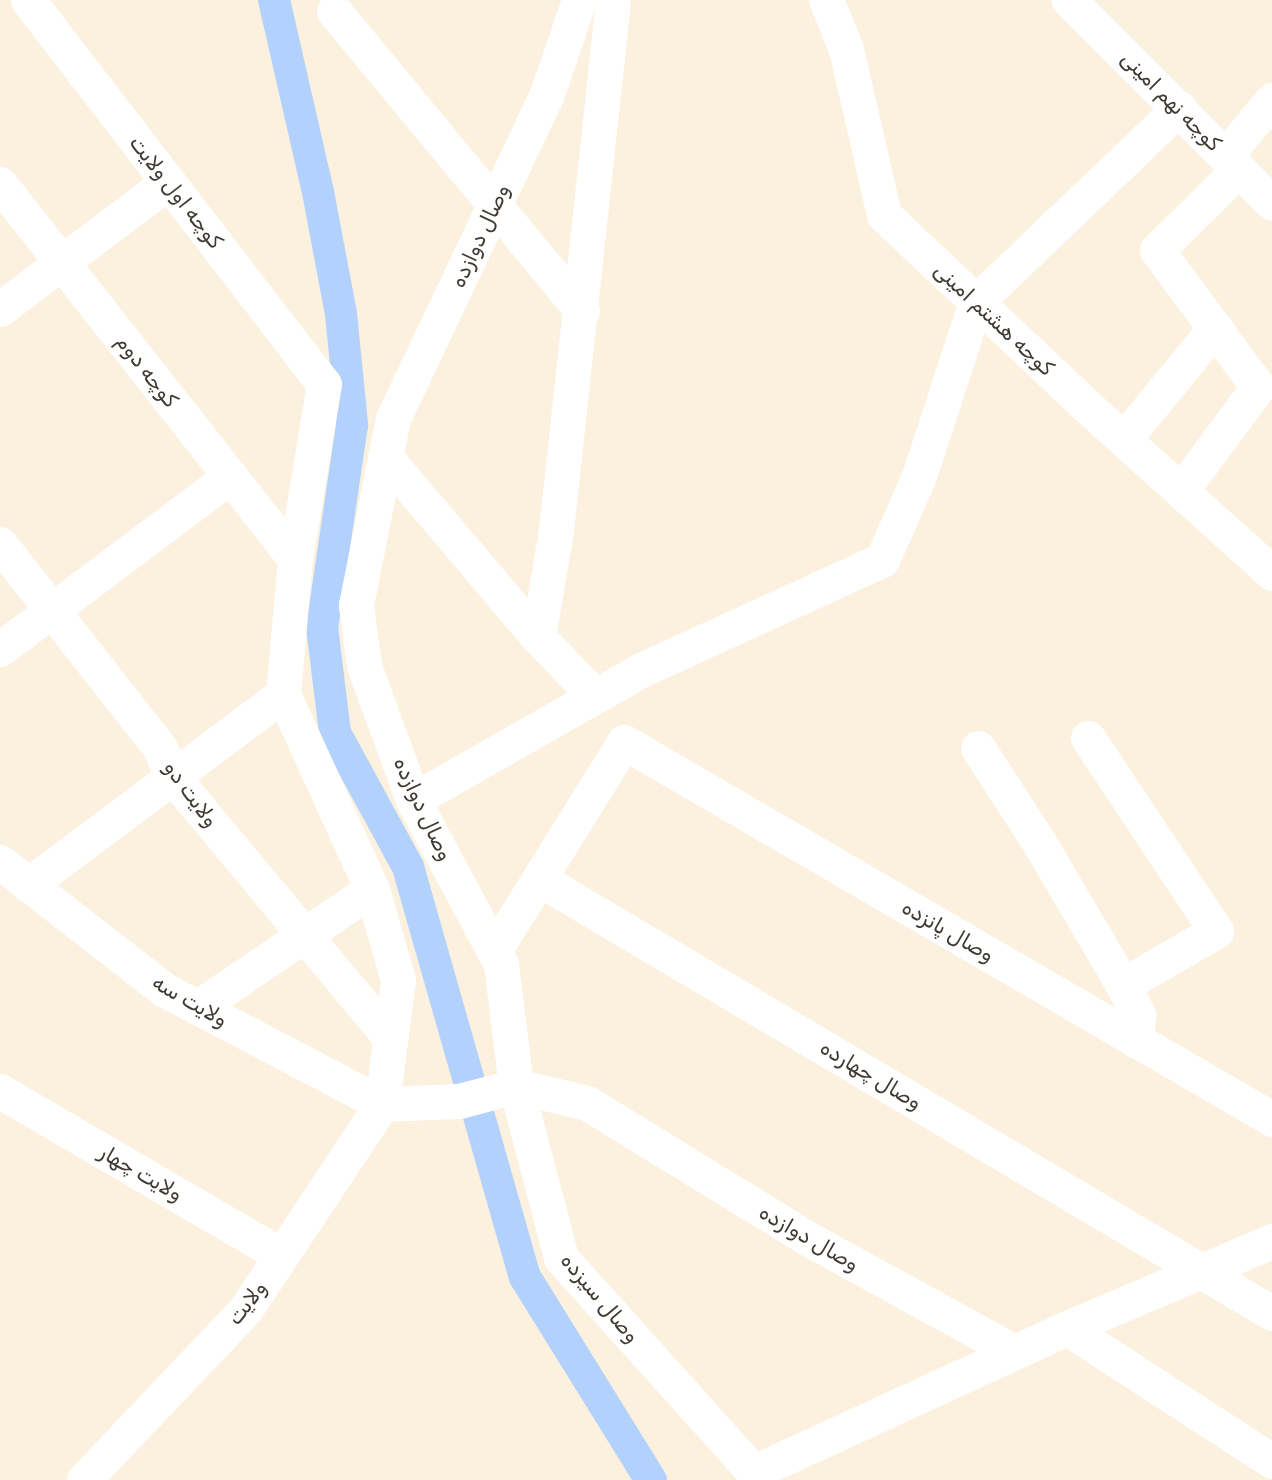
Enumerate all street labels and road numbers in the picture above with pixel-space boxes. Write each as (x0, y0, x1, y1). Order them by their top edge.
street label: کوچه نهم امینی (1116, 46, 1226, 156)
street label: کوچه اول ولایت (124, 131, 228, 253)
street label: وصال دوازده (445, 180, 515, 292)
street label: کوچه هشتم امینی (929, 257, 1059, 381)
street label: کوچه دوم (111, 330, 183, 412)
street label: وصال دوازده (388, 753, 458, 865)
street label: ولایت دو (159, 756, 223, 832)
street label: وصال پانزده (897, 895, 999, 967)
street label: ولایت سه (148, 969, 232, 1033)
street label: وصال چهارده (816, 1035, 926, 1115)
street label: ولایت چهار (95, 1139, 187, 1207)
street label: وصال دوازده (755, 1199, 863, 1277)
street label: وصال سیزده (555, 1248, 645, 1348)
street label: ولایت (222, 1276, 272, 1330)

